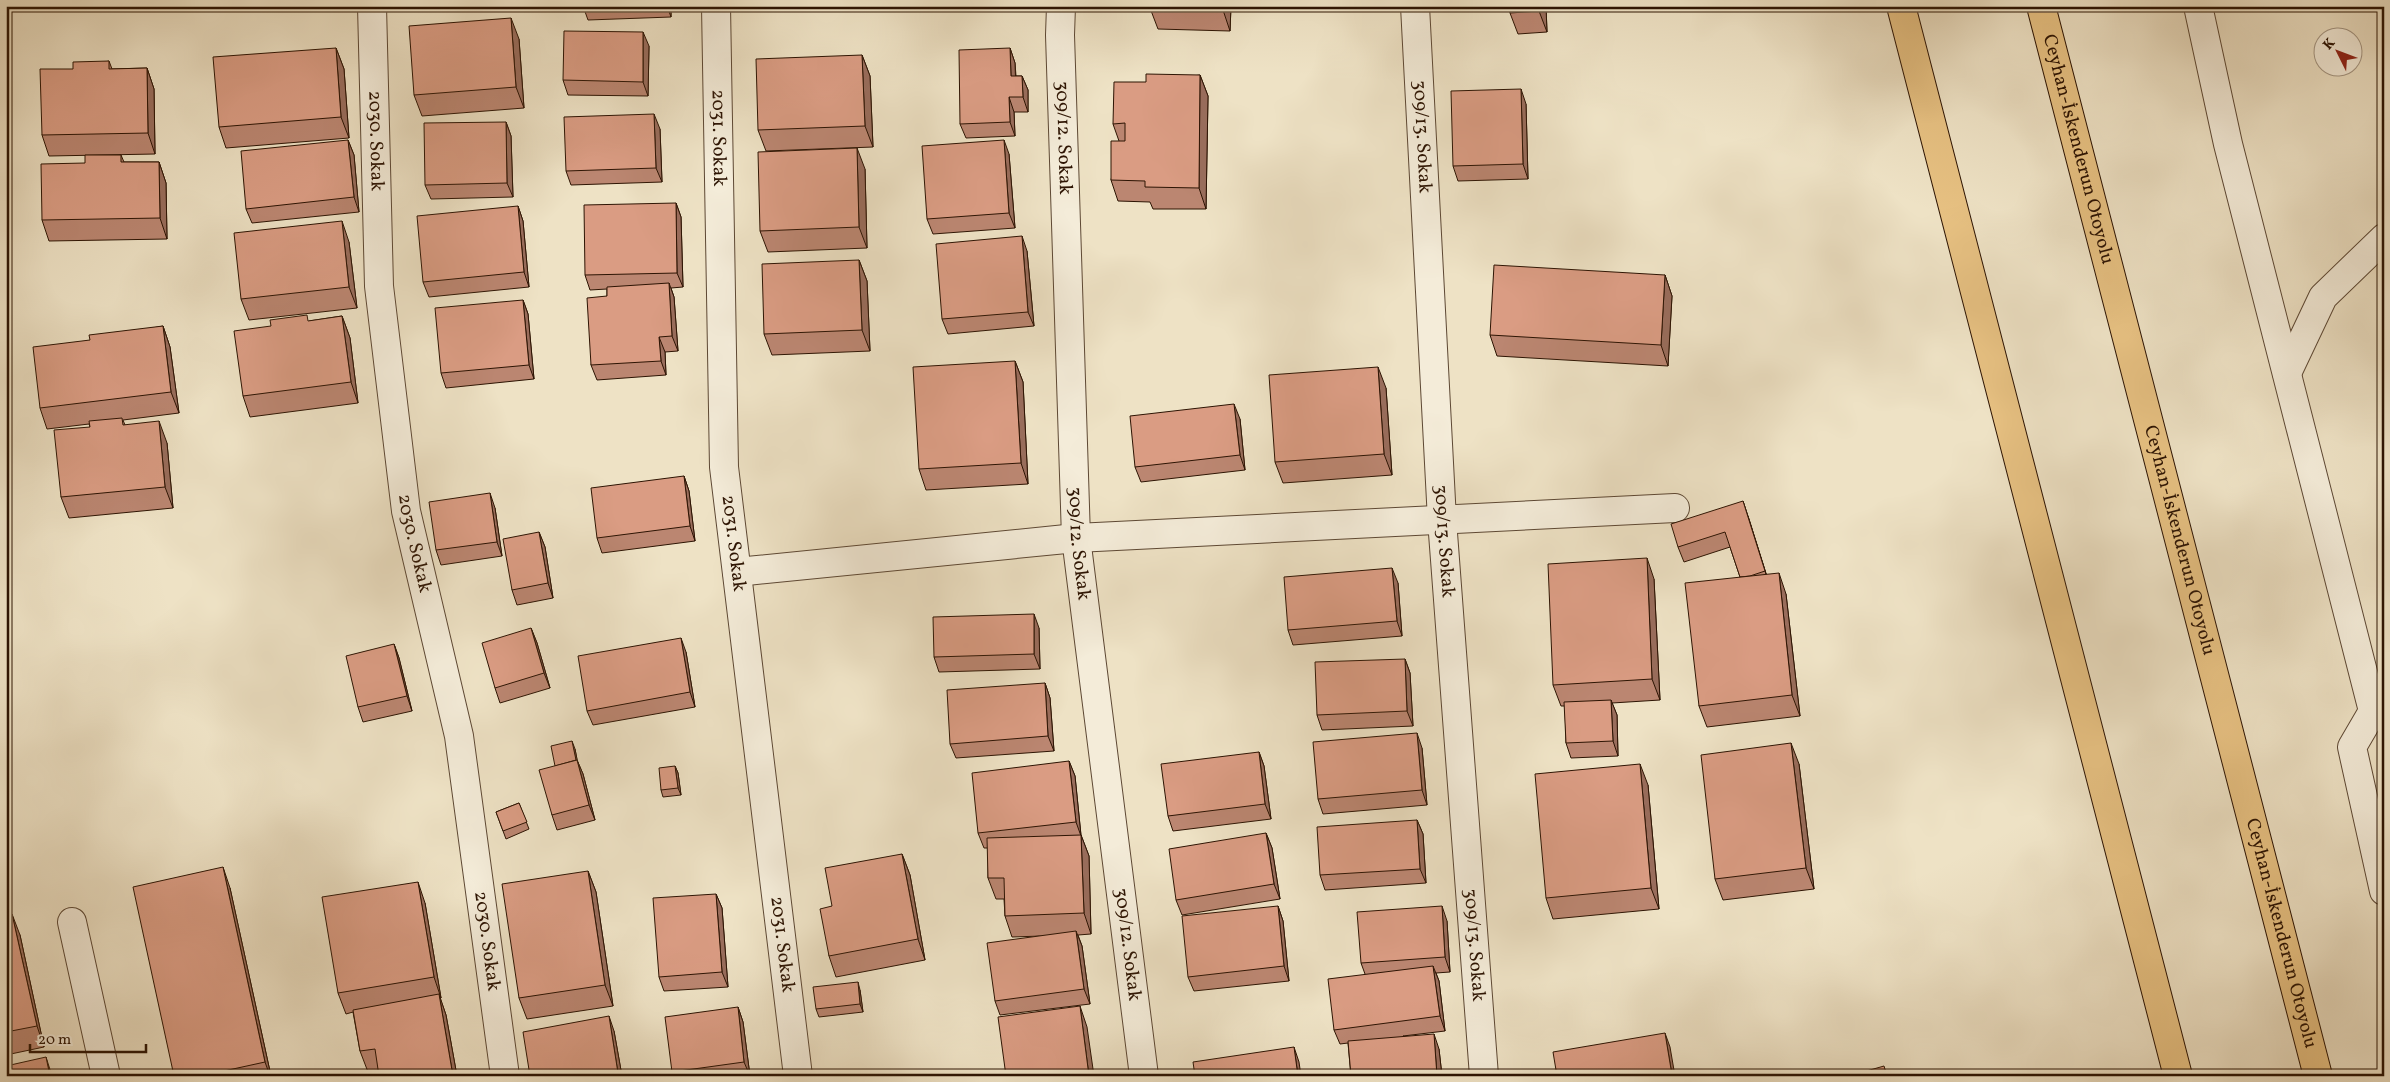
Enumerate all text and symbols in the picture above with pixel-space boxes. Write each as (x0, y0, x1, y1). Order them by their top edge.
north arrow (2312, 28, 2362, 78)
street label: Ceyhan-İskenderun Otoyolu (2036, 31, 2120, 267)
text: K (2319, 34, 2340, 54)
street label: 309/13. Sokak (1406, 80, 1438, 194)
street label: 309/12. Sokak (1048, 81, 1078, 195)
street label: 2031. Sokak (704, 89, 732, 187)
street label: 2030. Sokak (361, 90, 390, 192)
street label: Ceyhan-İskenderun Otoyolu (2137, 423, 2222, 658)
street label: 309/13. Sokak (1427, 484, 1461, 599)
street label: 309/12. Sokak (1061, 486, 1097, 602)
street label: 2030. Sokak (391, 493, 438, 595)
street label: 2031. Sokak (715, 494, 752, 593)
street label: Ceyhan-İskenderun Otoyolu (2239, 816, 2323, 1051)
street label: 309/12. Sokak (1107, 886, 1147, 1003)
street label: 309/13. Sokak (1457, 888, 1491, 1003)
street label: 2030. Sokak (467, 890, 506, 993)
street label: 2031. Sokak (763, 895, 801, 994)
scale bar (30, 1022, 146, 1054)
text: 20 m (38, 1030, 71, 1051)

